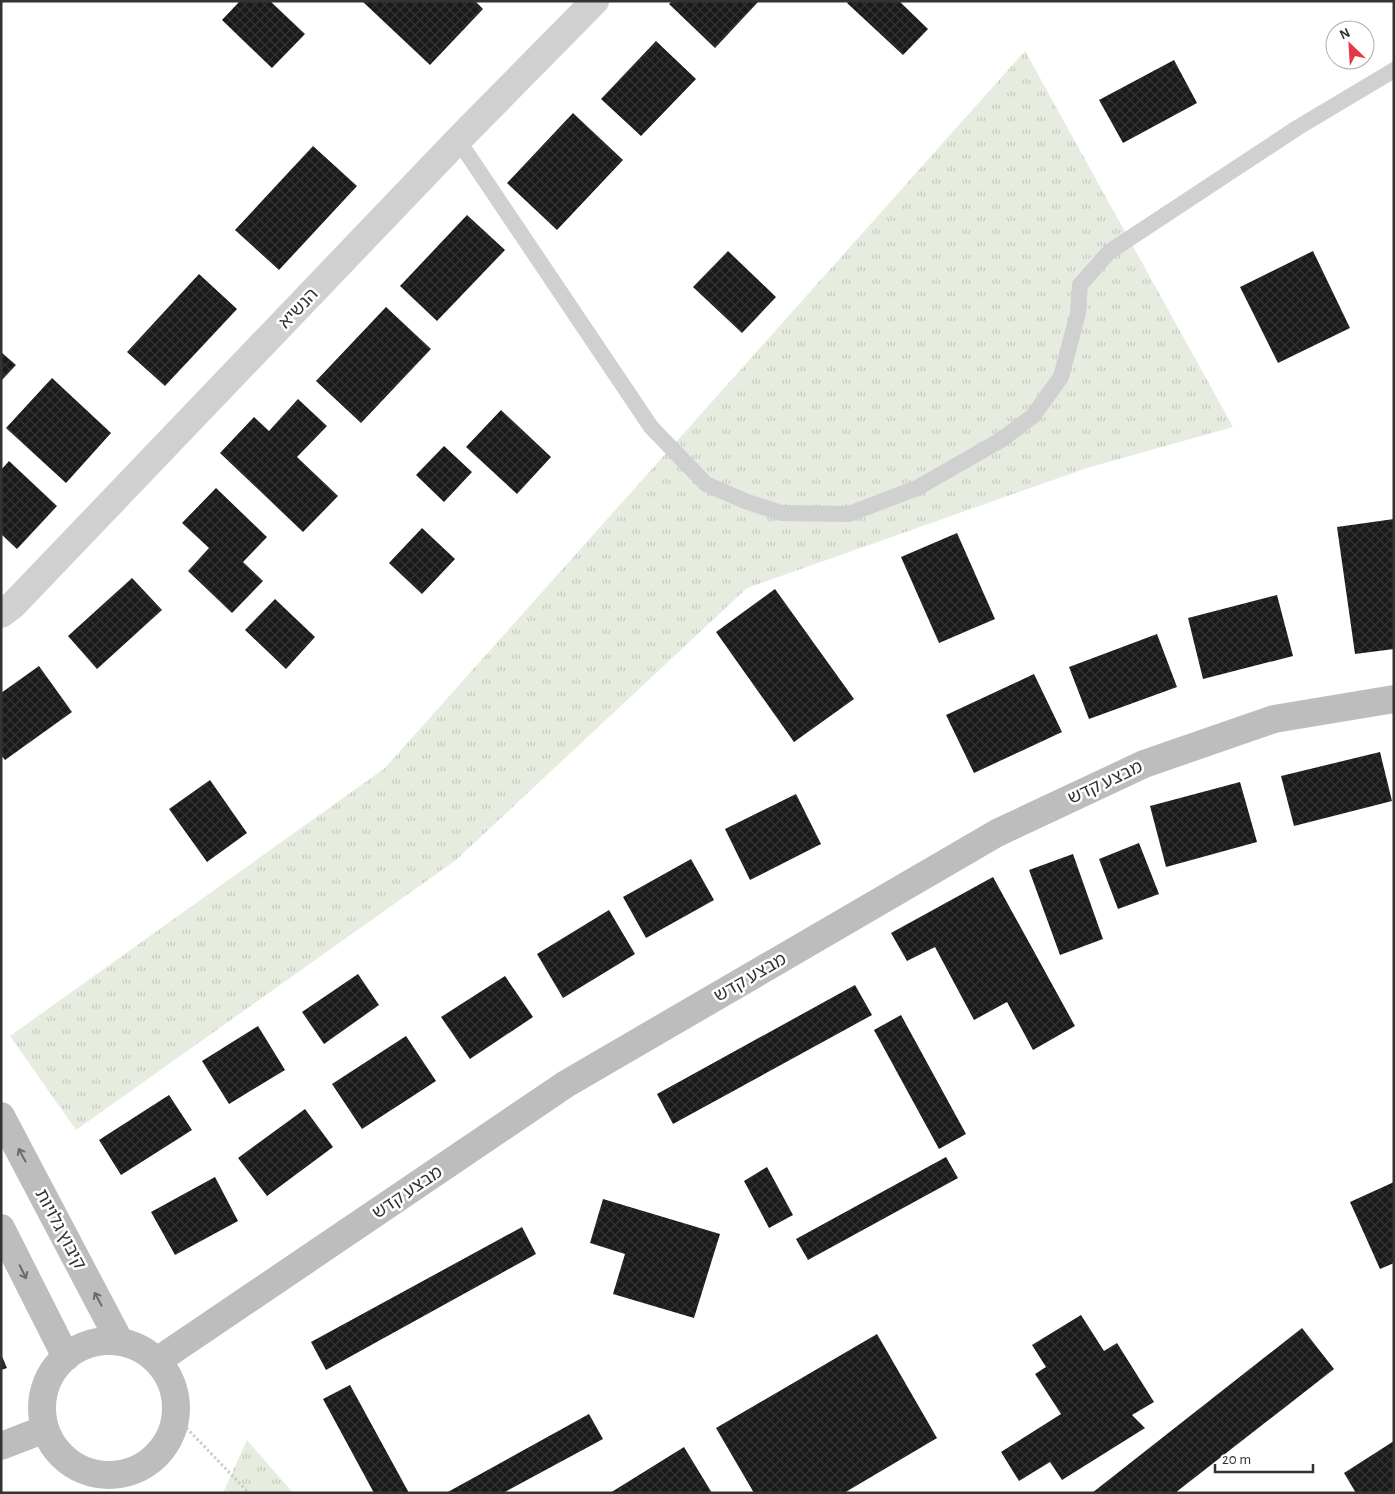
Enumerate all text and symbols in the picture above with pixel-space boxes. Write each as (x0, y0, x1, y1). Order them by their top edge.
north arrow (1325, 20, 1375, 70)
text: N (1338, 26, 1352, 43)
street label: הנשיא (276, 285, 322, 332)
street label: מבצע קדש (1065, 758, 1146, 808)
street label: מבצע קדש (711, 950, 790, 1006)
one-way arrow (17, 1148, 26, 1163)
street label: מבצע קדש (369, 1163, 446, 1223)
street label: קיבוץ גלויות (32, 1186, 90, 1273)
one-way arrow (19, 1264, 28, 1279)
one-way arrow (92, 1292, 102, 1306)
scale bar (1215, 1442, 1312, 1474)
text: 20 m (1222, 1452, 1251, 1467)

